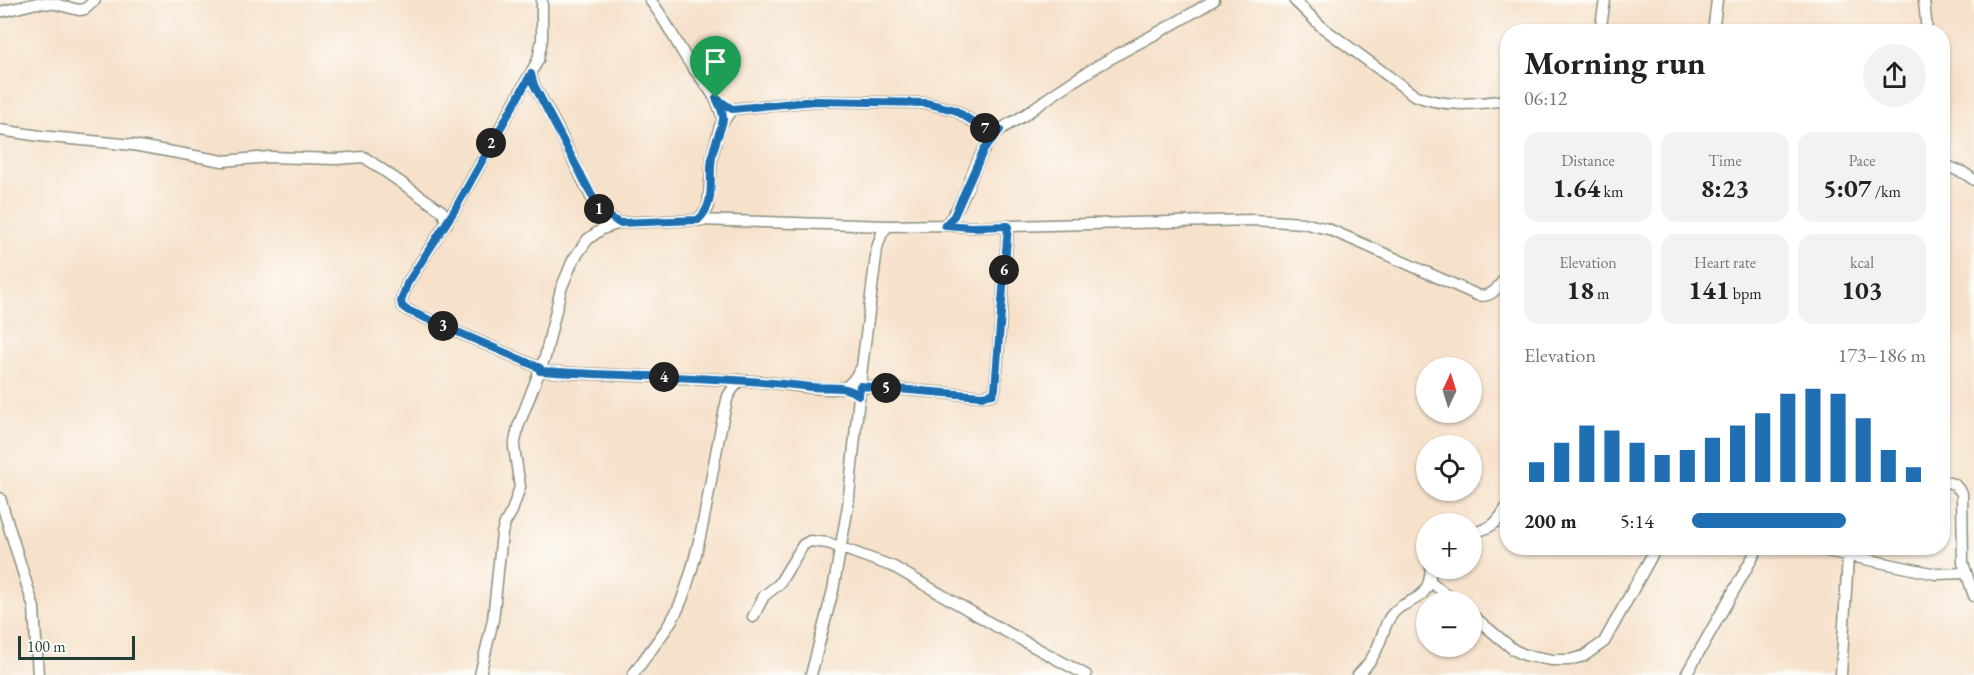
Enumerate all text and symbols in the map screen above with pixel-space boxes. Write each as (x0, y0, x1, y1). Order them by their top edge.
pin (690, 36, 741, 98)
text: Morning run (1524, 41, 1706, 84)
button: share (1863, 44, 1926, 107)
icon: arrive (699, 45, 732, 78)
text: 06:12 (1524, 85, 1567, 111)
pin: 7 (970, 113, 1000, 143)
text: 7 (981, 117, 989, 138)
pin: 2 (476, 128, 506, 158)
text: 2 (487, 132, 495, 153)
text: Distance (1561, 150, 1615, 171)
text: Time (1708, 150, 1742, 171)
text: Pace (1849, 150, 1875, 171)
text: 1.64 (1553, 171, 1600, 205)
text: 8:23 (1701, 171, 1749, 205)
text: 5:07 (1823, 171, 1872, 205)
text: km (1600, 181, 1623, 202)
text: /km (1872, 181, 1901, 202)
pin: 1 (584, 194, 614, 224)
text: 1 (595, 198, 603, 219)
text: Elevation (1559, 252, 1617, 273)
text: Heart rate (1694, 252, 1756, 273)
text: kcal (1850, 252, 1874, 273)
pin: 6 (989, 255, 1019, 285)
text: 6 (1000, 259, 1008, 280)
text: 18 (1566, 273, 1594, 307)
text: 141 (1688, 273, 1730, 307)
text: 103 (1841, 273, 1883, 307)
text: m (1594, 283, 1610, 304)
text: bpm (1730, 283, 1762, 304)
pin: 3 (428, 311, 458, 341)
text: 3 (439, 315, 447, 336)
text: Elevation (1524, 342, 1596, 368)
text: 173–186 m (1838, 342, 1926, 368)
north arrow (1416, 357, 1482, 423)
map controls (1416, 357, 1482, 657)
pin: 4 (649, 362, 679, 392)
text: 4 (660, 366, 668, 387)
pin: 5 (871, 373, 901, 403)
text: 5 (882, 377, 890, 398)
button: locate (1416, 435, 1482, 501)
text: 200 m (1524, 508, 1577, 534)
text: 5:14 (1620, 508, 1654, 534)
button: + (1416, 513, 1482, 579)
button: − (1416, 591, 1482, 657)
scale bar (18, 633, 135, 660)
text: 100 m (27, 636, 66, 657)

